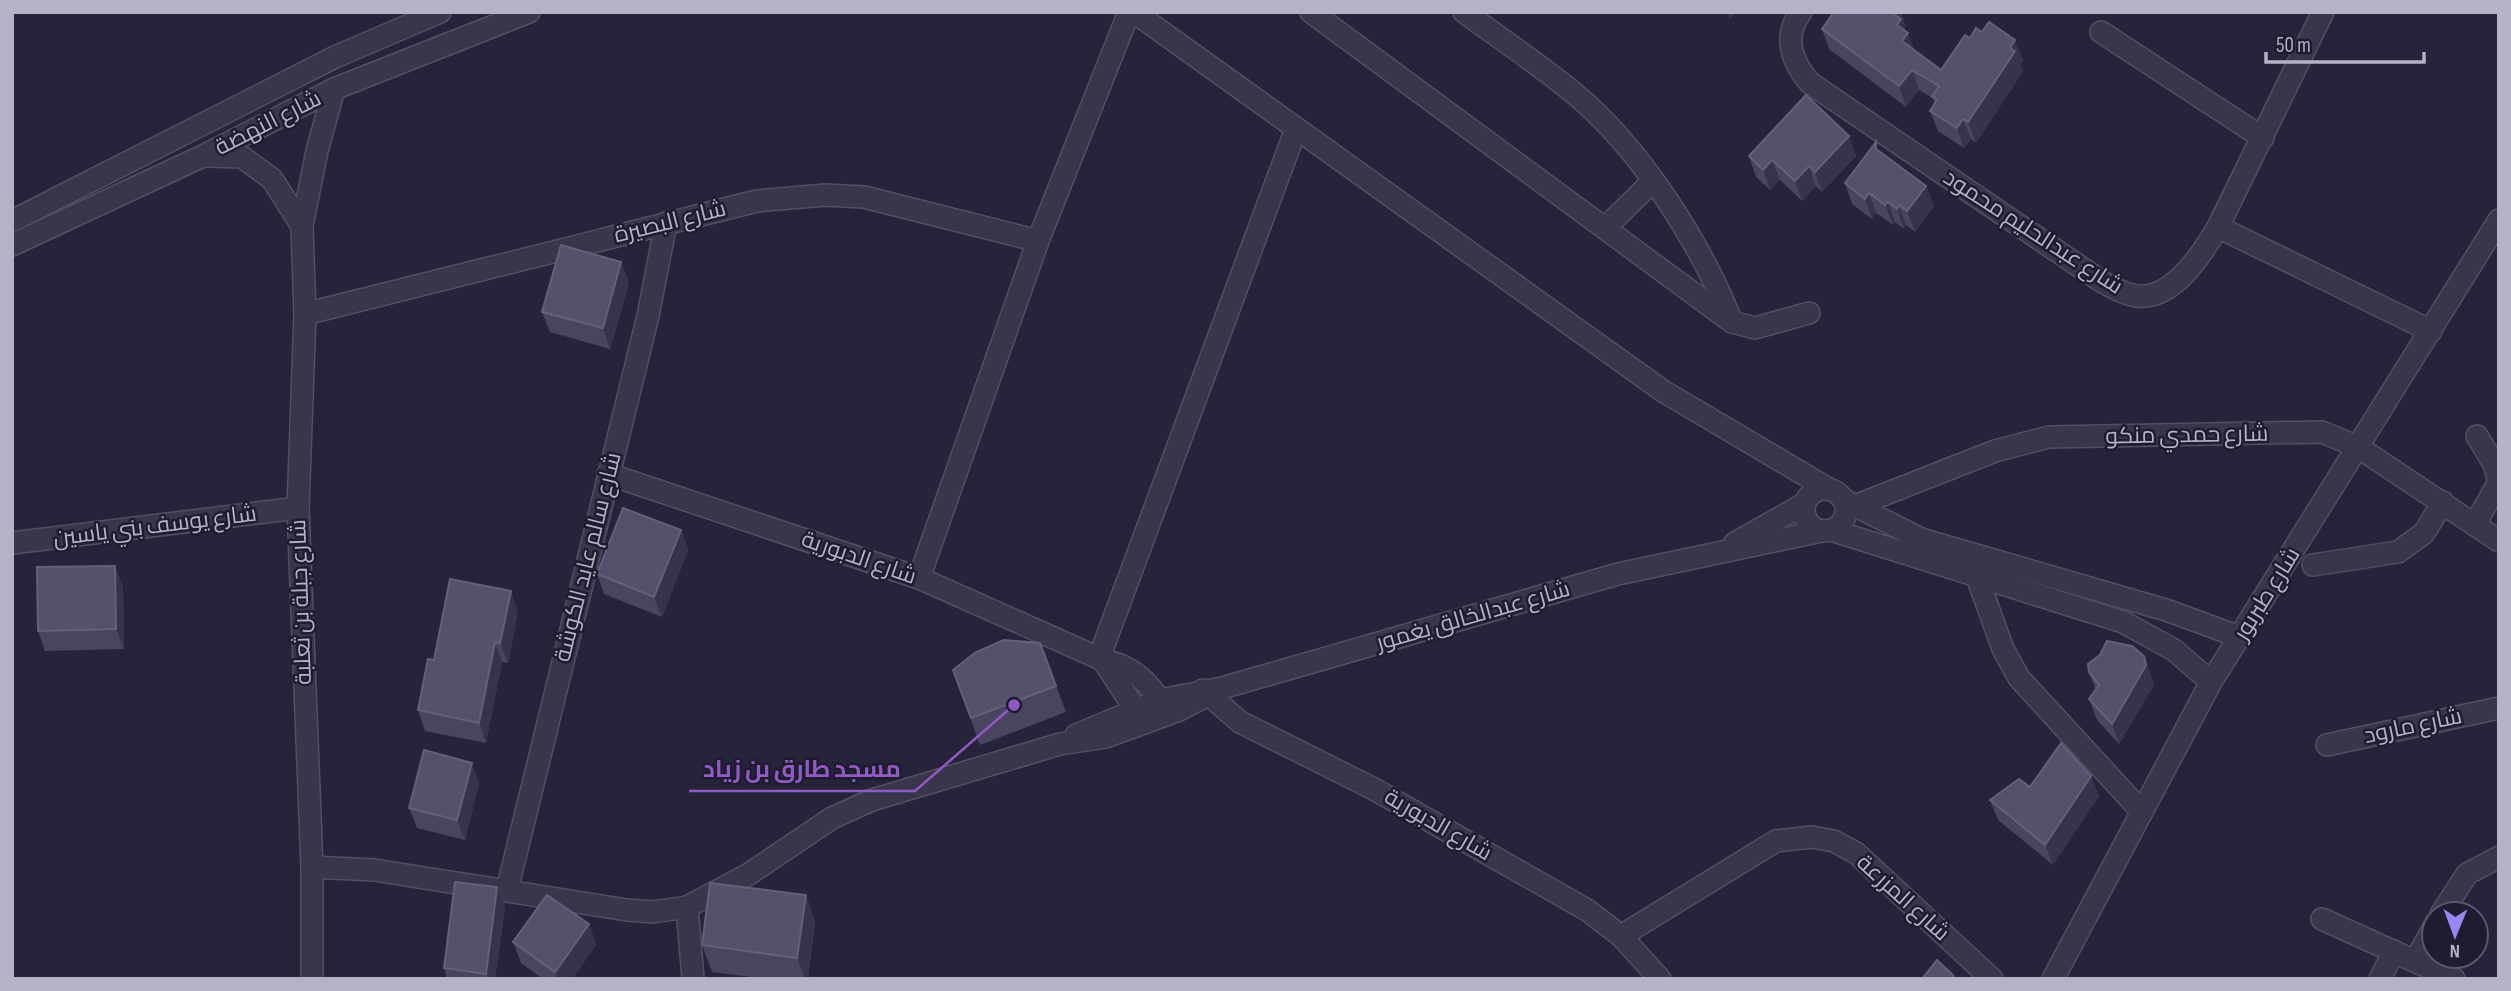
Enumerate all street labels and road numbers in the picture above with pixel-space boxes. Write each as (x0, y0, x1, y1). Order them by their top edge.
street label: شارع النهضة (210, 84, 326, 163)
street label: شارع عبدالحليم محمود (1937, 163, 2128, 301)
street label: شارع البصيرة (611, 195, 729, 250)
street label: شارع حمدي منكو (2105, 420, 2269, 453)
street label: شارع سالم عايد الكوشة (548, 449, 629, 665)
street label: شارع يوسف بني ياسين (52, 500, 259, 555)
street label: شارع جبلة بن ثعلبة (284, 519, 319, 685)
street label: شارع الدبورية (797, 525, 920, 592)
street label: شارع طبربور (2226, 542, 2307, 648)
street label: شارع عبدالخالق يغمور (1371, 575, 1573, 659)
street label: شارع مارود (2361, 702, 2465, 751)
street label: شارع الدبورية (1379, 783, 1497, 868)
street label: شارع المزرعة (1850, 849, 1956, 948)

